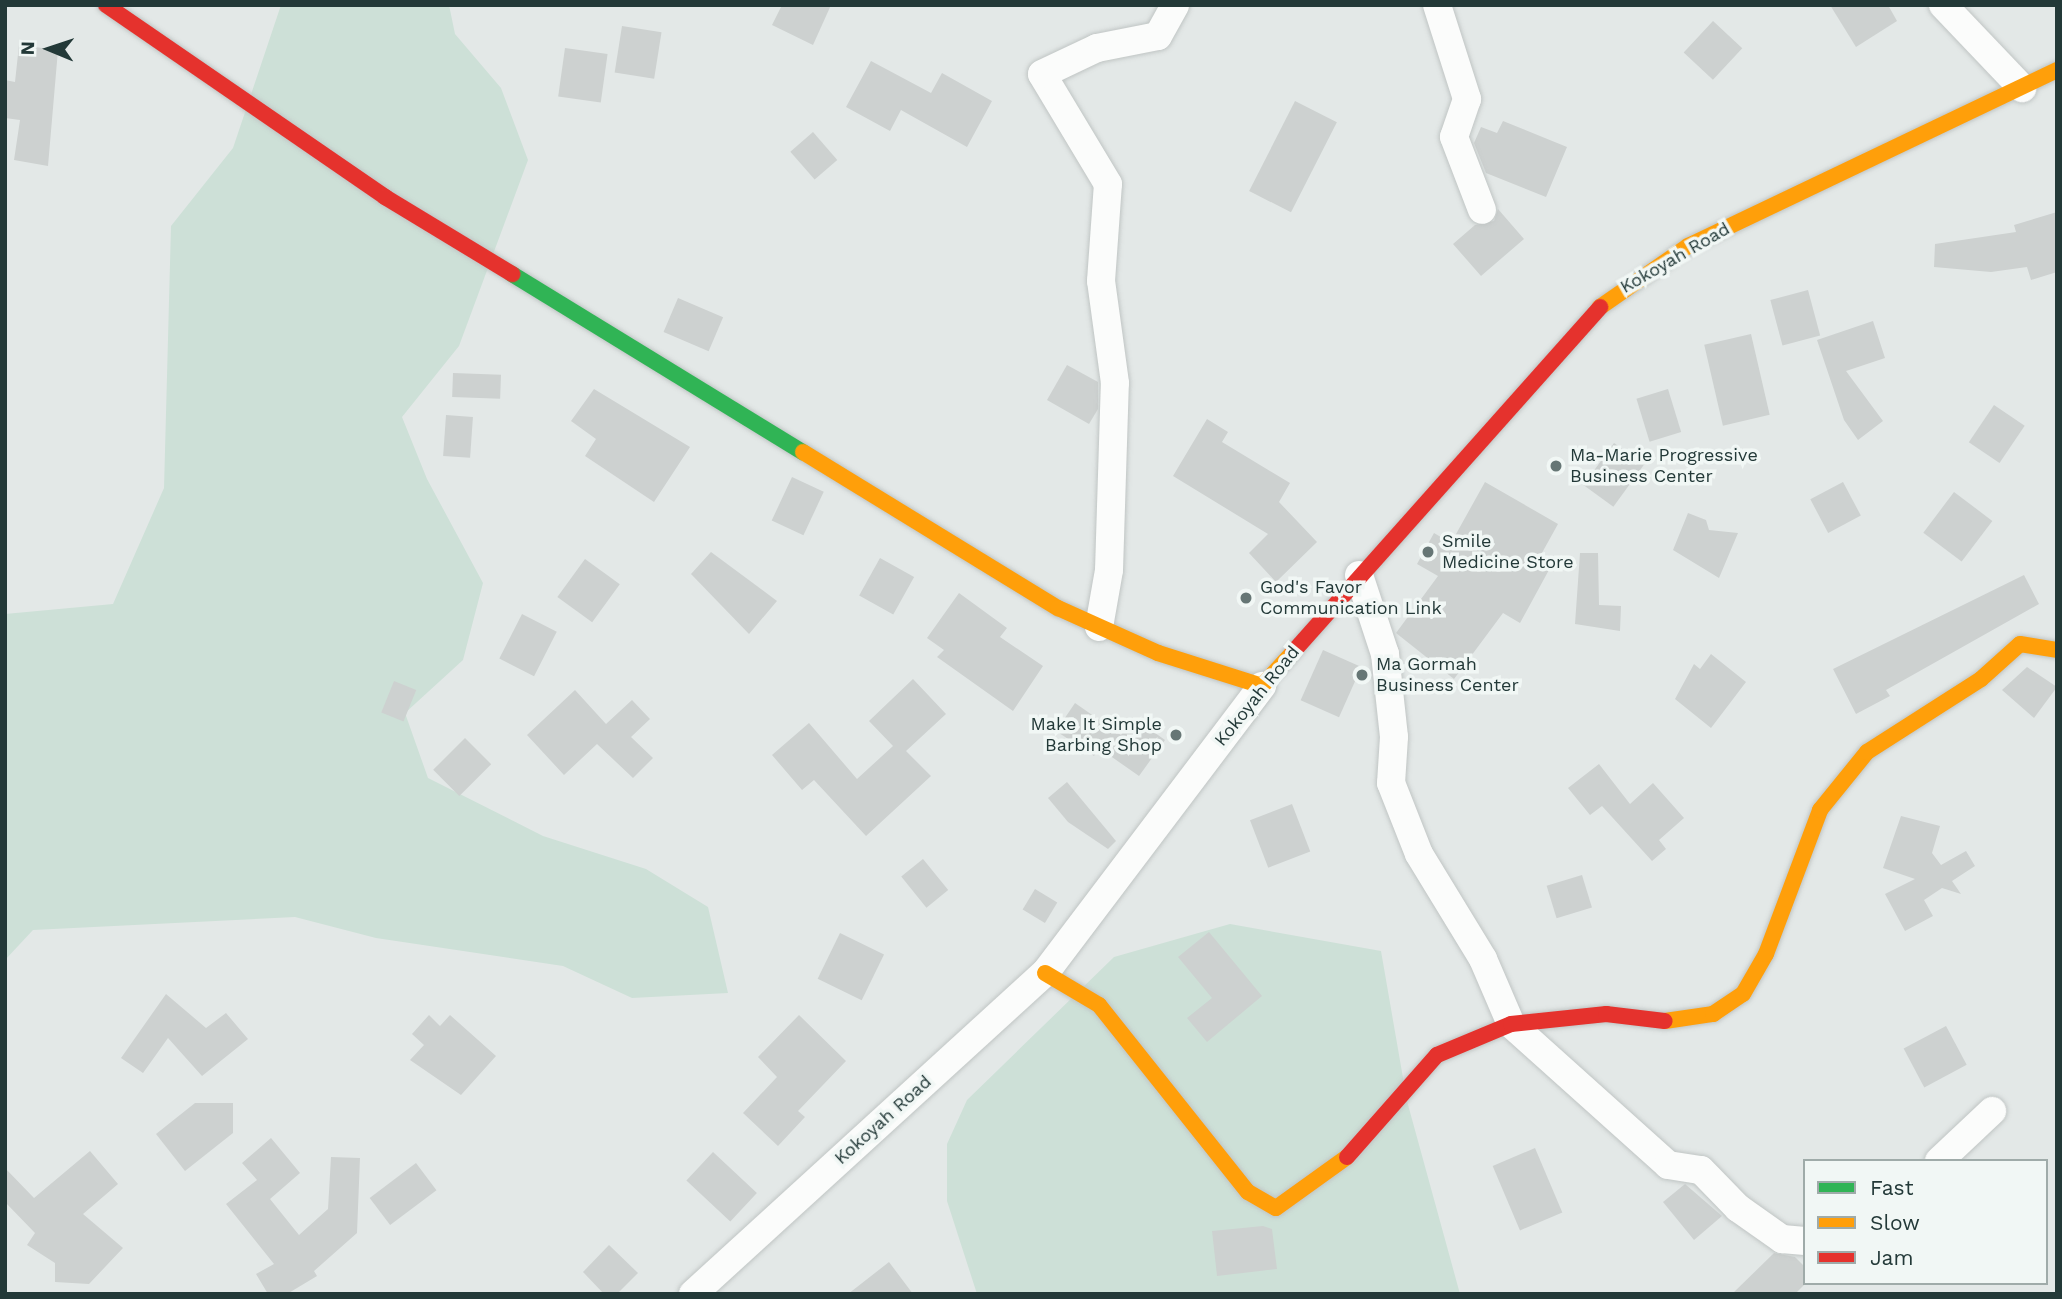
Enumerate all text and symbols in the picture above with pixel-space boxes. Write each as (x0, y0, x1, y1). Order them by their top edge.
north arrow (14, 14, 84, 84)
text: N (16, 41, 39, 56)
street label: Kokoyah Road (1616, 218, 1734, 298)
place label: Ma-Marie Progressive Business Center (1570, 445, 1758, 488)
marker: Ma-Marie Progressive Business Center (1548, 458, 1564, 474)
place label: Smile Medicine Store (1442, 531, 1574, 574)
marker: Smile Medicine Store (1420, 544, 1436, 560)
place label: God's Favor Communication Link (1260, 577, 1442, 620)
marker: God's Favor Communication Link (1238, 590, 1254, 606)
street label: Kokoyah Road (1210, 642, 1304, 750)
place label: Ma Gormah Business Center (1376, 654, 1519, 696)
marker: Ma Gormah Business Center (1354, 667, 1370, 683)
place label: Make It Simple Barbing Shop (1031, 714, 1162, 756)
marker: Make It Simple Barbing Shop (1168, 727, 1184, 743)
street label: Kokoyah Road (830, 1071, 936, 1169)
legend (1803, 1159, 2048, 1285)
text: Fast (1870, 1175, 1914, 1200)
text: Slow (1870, 1210, 1920, 1235)
text: Jam (1870, 1245, 1913, 1270)

